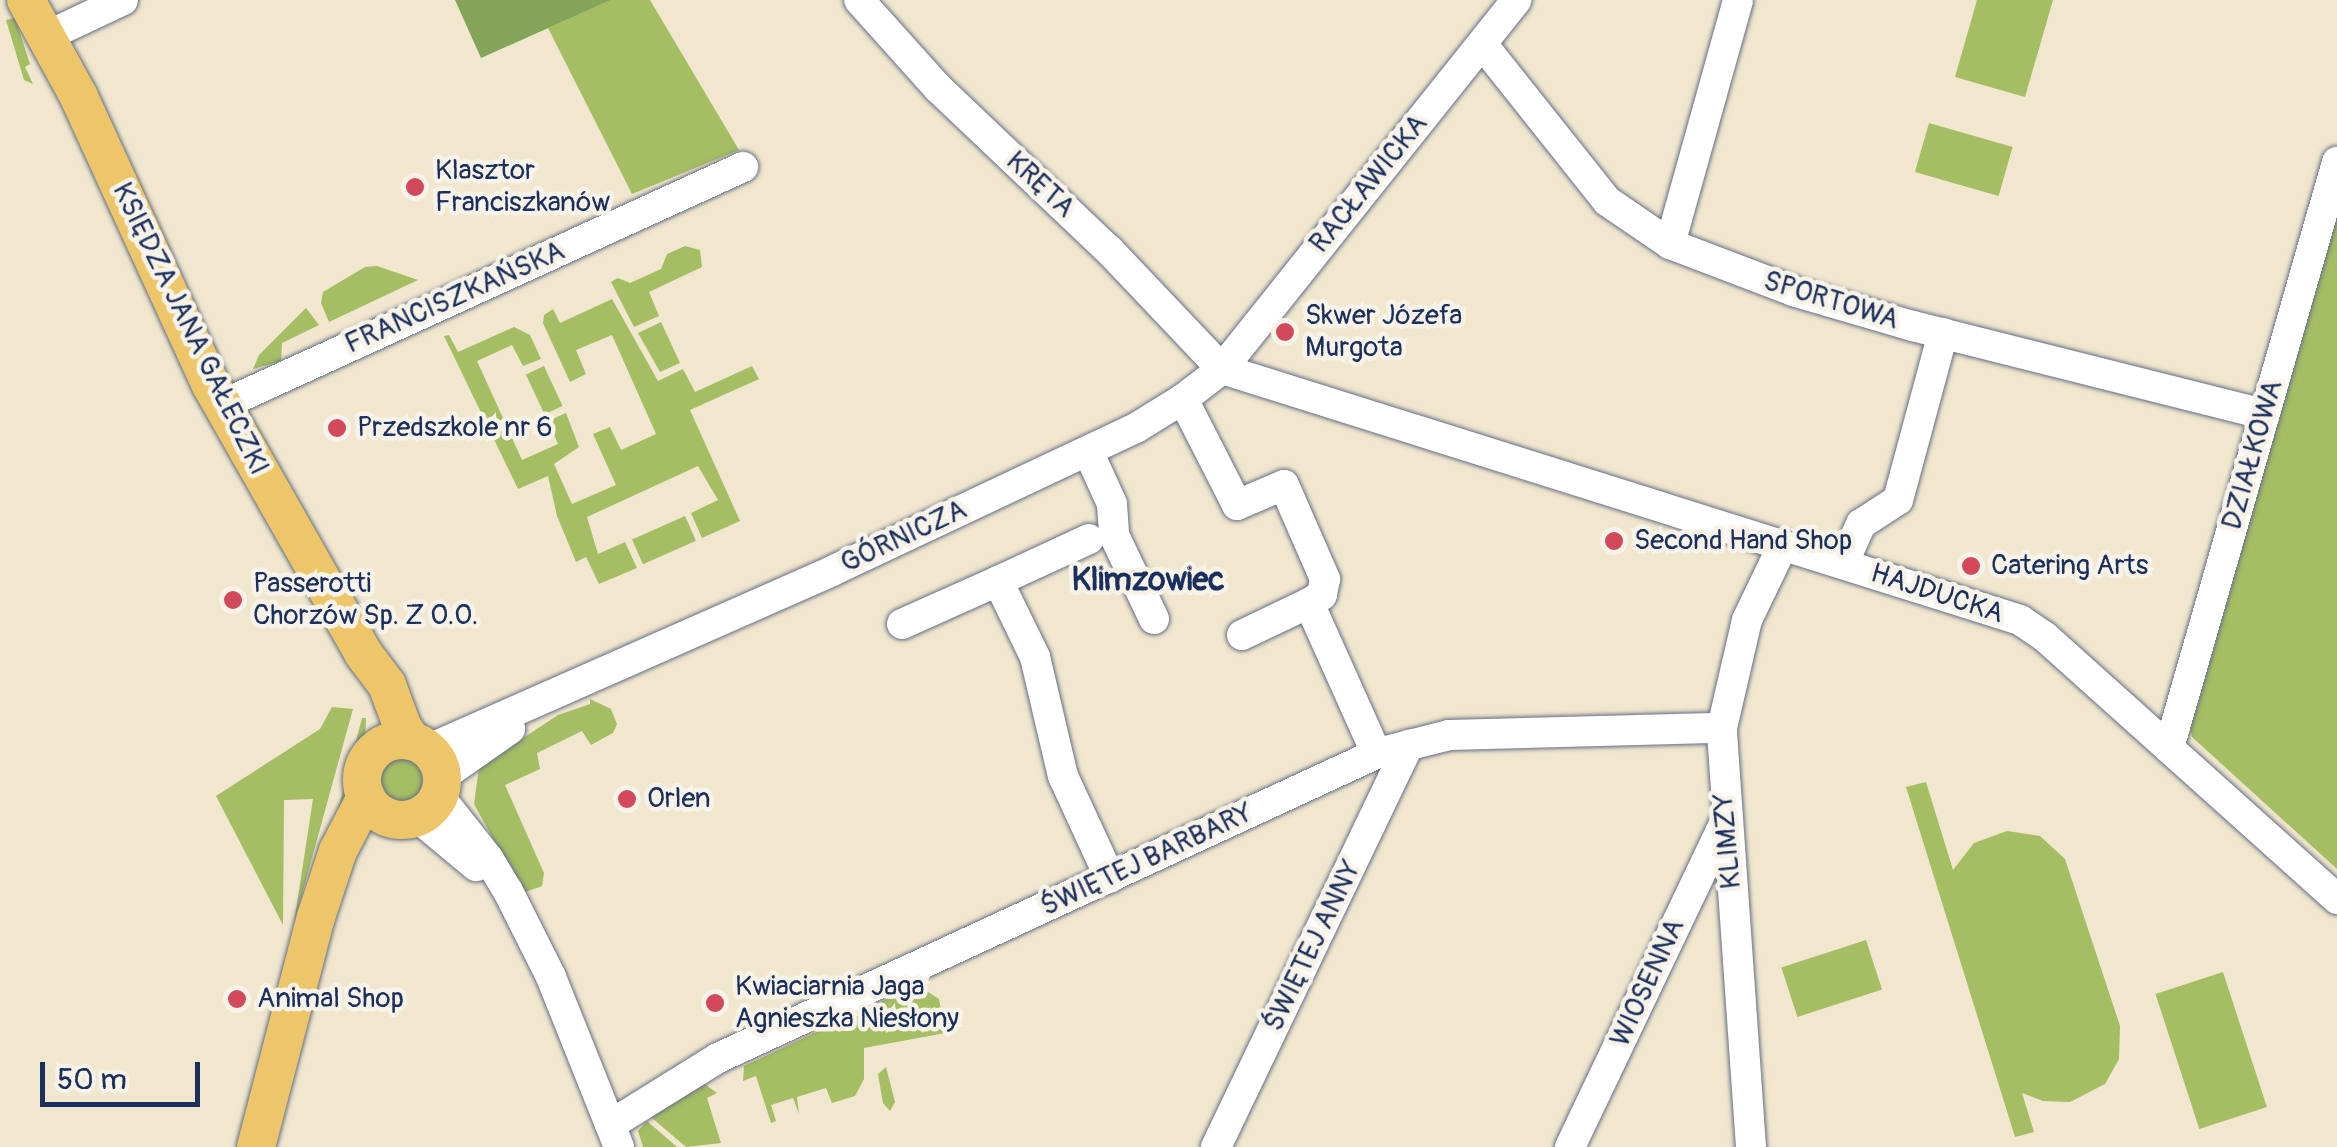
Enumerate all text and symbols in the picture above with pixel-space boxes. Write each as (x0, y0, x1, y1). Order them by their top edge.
street label: RACŁAWICKA (1303, 108, 1435, 260)
street label: KRĘTA (999, 145, 1081, 225)
place label: Klasztor Franciszkanów (435, 154, 610, 220)
marker: Klasztor Franciszkanów (404, 176, 426, 198)
street label: KSIĘDZA JANA GAŁECZKI (105, 177, 275, 481)
street label: FRANCISZKAŃSKA (340, 235, 570, 361)
street label: SPORTOWA (1759, 265, 1903, 337)
place label: Skwer Józefa Murgota (1305, 299, 1462, 365)
marker: Skwer Józefa Murgota (1274, 321, 1296, 343)
street label: DZIAŁKOWA (2216, 376, 2290, 534)
place label: Przedszkole nr 6 (357, 411, 553, 445)
marker: Przedszkole nr 6 (326, 417, 348, 439)
street label: GÓRNICZA (836, 493, 972, 581)
place label: Second Hand Shop (1634, 524, 1852, 558)
marker: Second Hand Shop (1603, 530, 1625, 552)
place label: Catering Arts (1991, 549, 2148, 583)
marker: Catering Arts (1960, 555, 1982, 577)
street label: HAJDUCKA (1866, 557, 2008, 631)
district label: Klimzowiec (1071, 561, 1225, 599)
place label: Passerotti Chorzów Sp. Z O.O. (253, 567, 478, 633)
marker: Passerotti Chorzów Sp. Z O.O. (222, 589, 244, 611)
place label: Orlen (647, 782, 711, 816)
marker: Orlen (616, 788, 638, 810)
street label: KLIMZY (1707, 792, 1749, 890)
street label: ŚWIĘTEJ BARBARY (1036, 796, 1258, 924)
street label: ŚWIĘTEJ ANNY (1257, 855, 1369, 1037)
street label: WIOSENNA (1604, 914, 1692, 1052)
place label: Kwiaciarnia Jaga Agnieszka Niesłony (735, 970, 959, 1036)
place label: Animal Shop (257, 982, 404, 1016)
marker: Animal Shop (226, 988, 248, 1010)
marker: Kwiaciarnia Jaga Agnieszka Niesłony (704, 992, 726, 1014)
scale bar (45, 1042, 205, 1104)
text: 50 m (57, 1061, 127, 1098)

